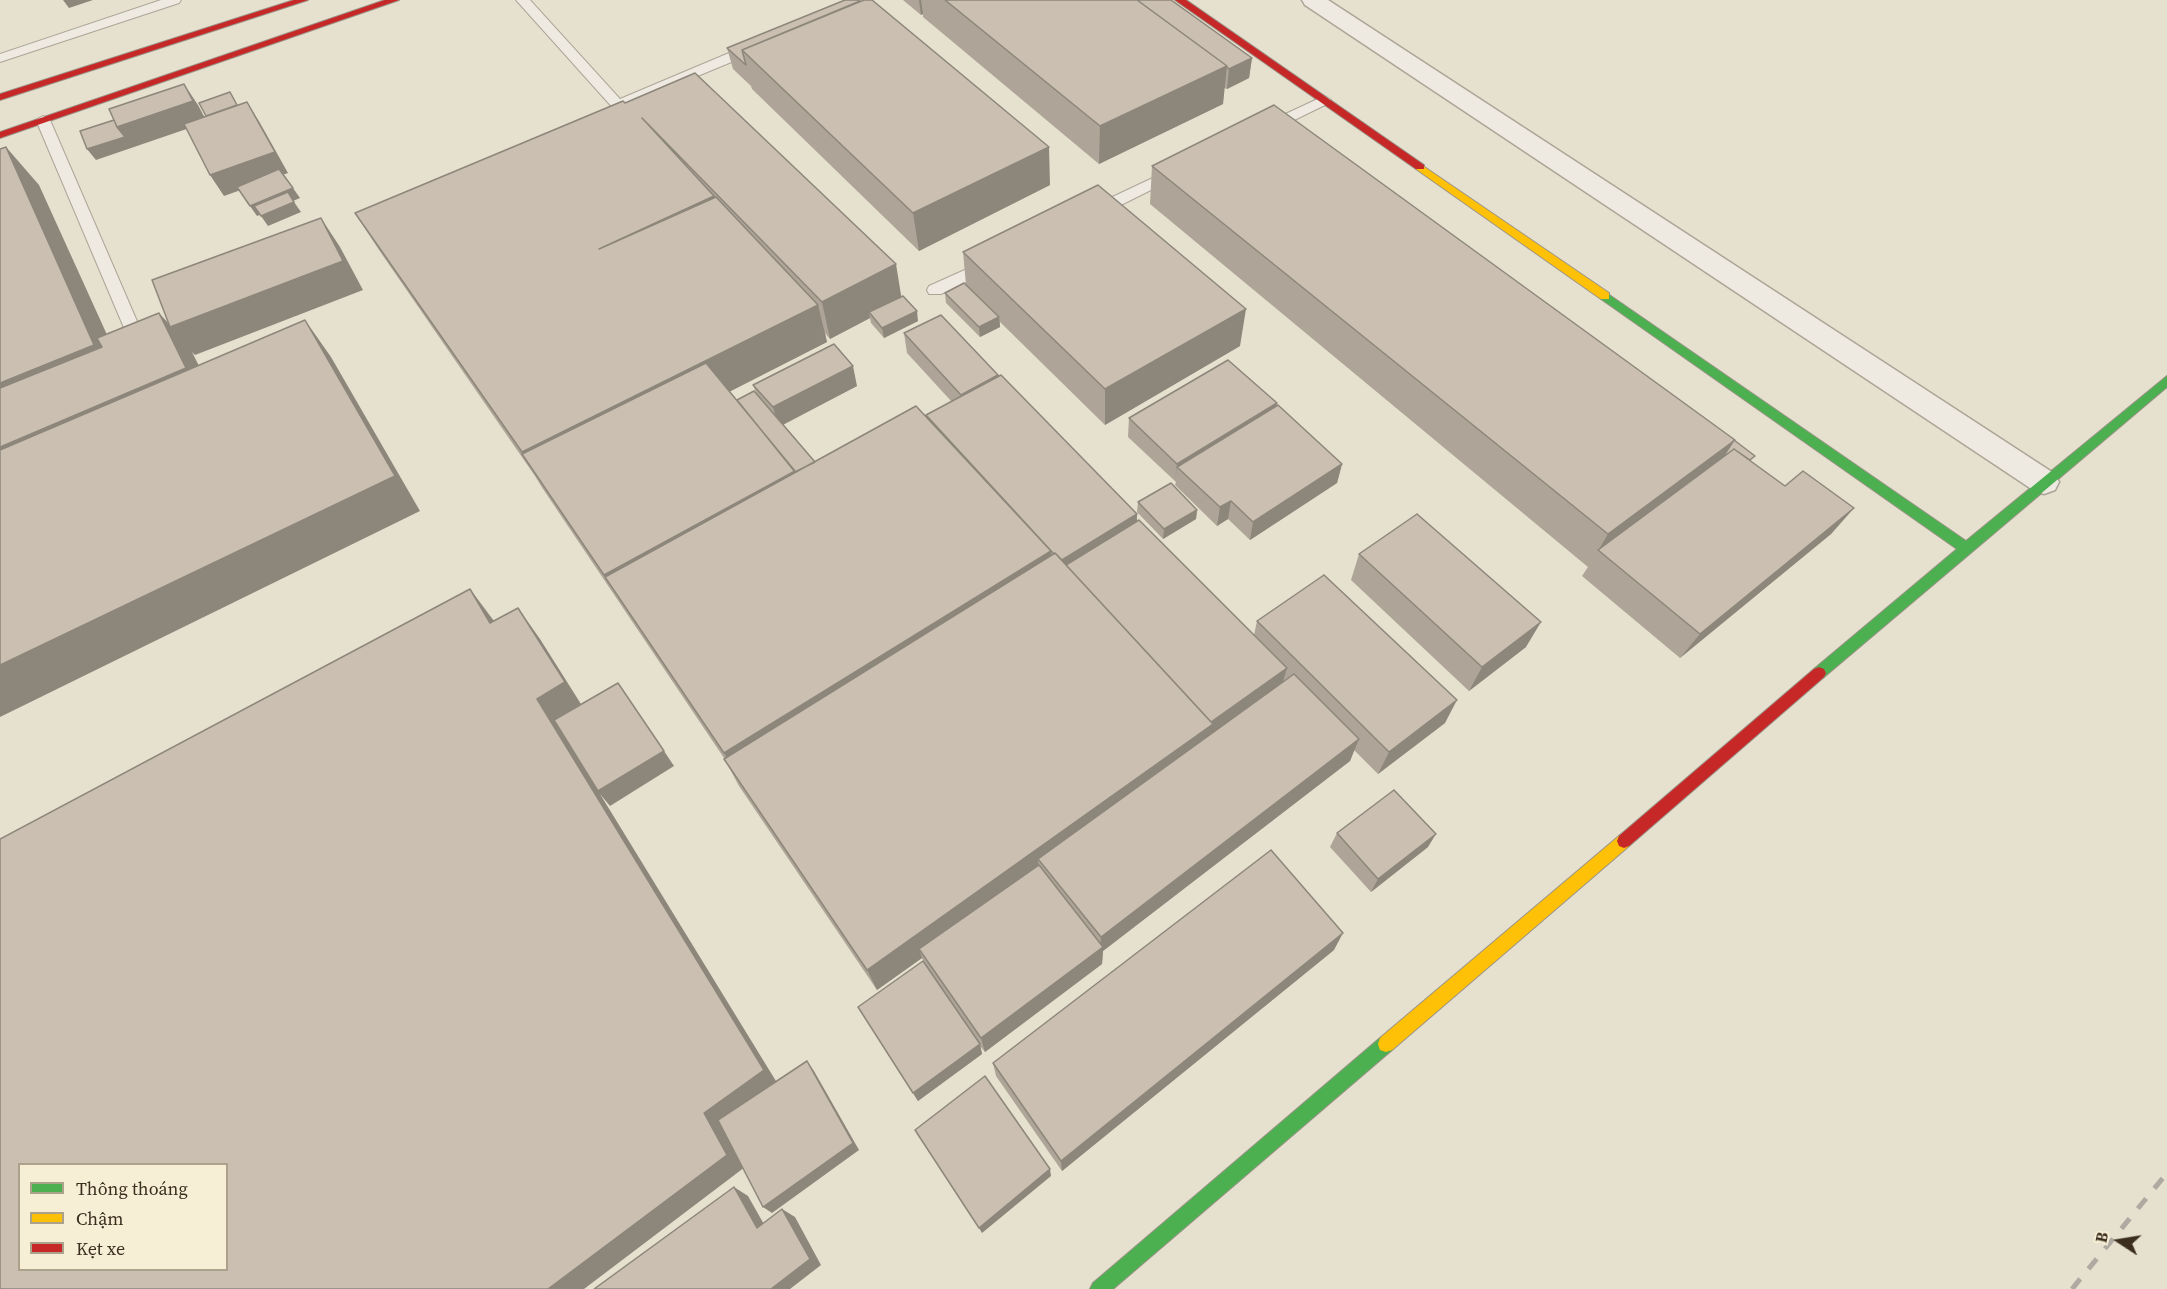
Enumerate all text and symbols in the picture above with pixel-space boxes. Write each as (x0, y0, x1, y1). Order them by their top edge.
legend (18, 1163, 228, 1271)
text: Thông thoáng (76, 1176, 188, 1201)
text: Chậm (76, 1206, 123, 1231)
north arrow (2089, 1211, 2149, 1271)
text: B (2090, 1230, 2113, 1245)
text: Kẹt xe (76, 1236, 125, 1261)

